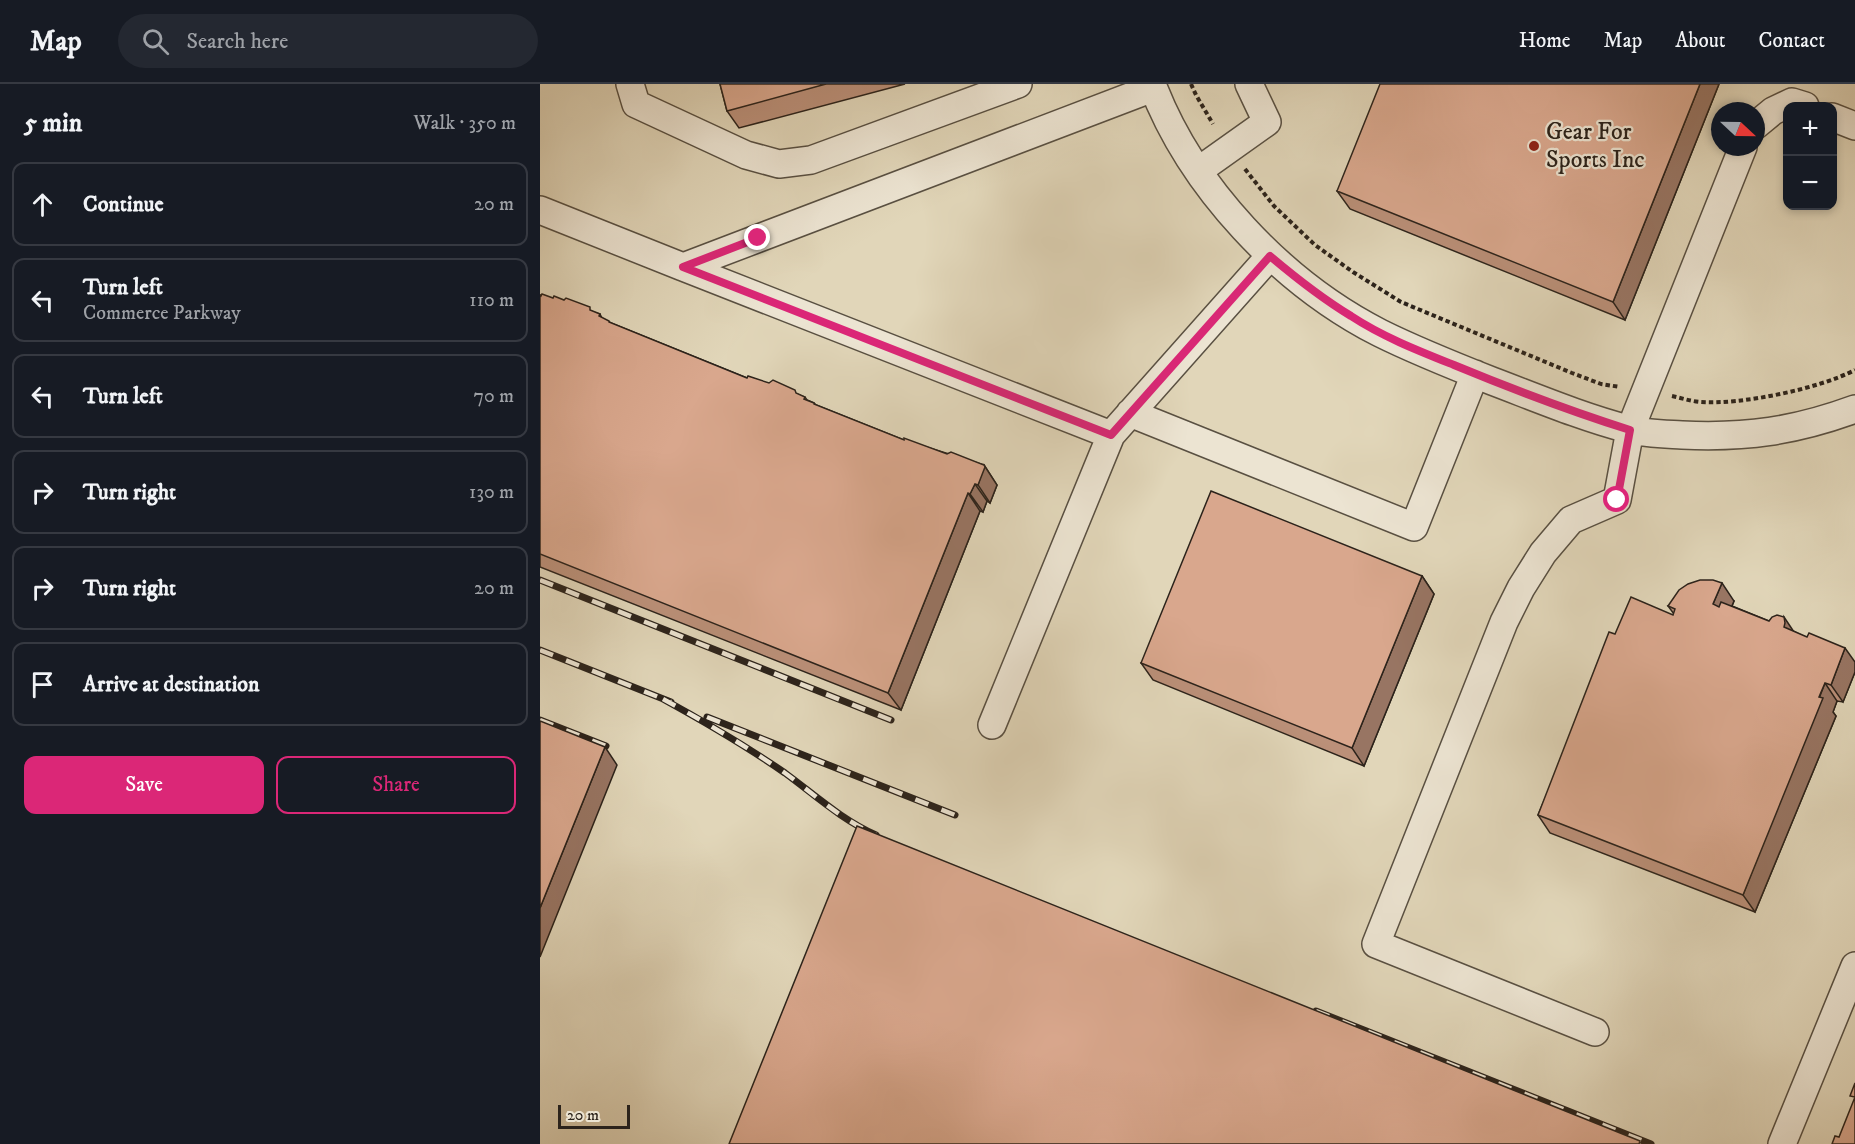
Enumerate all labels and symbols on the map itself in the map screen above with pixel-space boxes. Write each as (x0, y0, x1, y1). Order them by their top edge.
north arrow (1711, 102, 1765, 156)
place label: Gear For Sports Inc (1546, 117, 1645, 175)
marker: Gear For Sports Inc (1527, 139, 1541, 153)
route end (744, 224, 770, 250)
route start (1603, 486, 1629, 512)
scale bar (558, 1102, 630, 1130)

